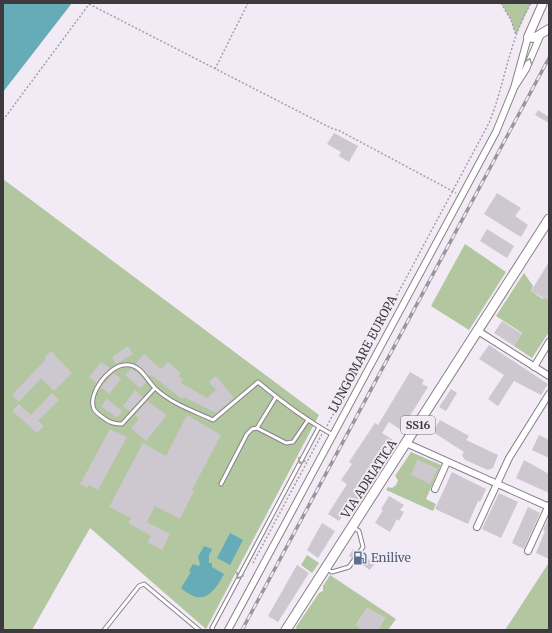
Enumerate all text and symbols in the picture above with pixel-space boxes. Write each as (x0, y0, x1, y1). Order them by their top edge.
one-way arrow (525, 58, 533, 65)
street label: LUNGOMARE EUROPA (325, 292, 400, 415)
road number: SS16 (401, 416, 435, 434)
street label: VIA ADRIATICA (337, 436, 400, 522)
one-way arrow (298, 457, 305, 465)
fuel station icon: Enilive (352, 550, 368, 566)
place label: Enilive (371, 550, 411, 565)
one-way arrow (237, 572, 244, 579)

